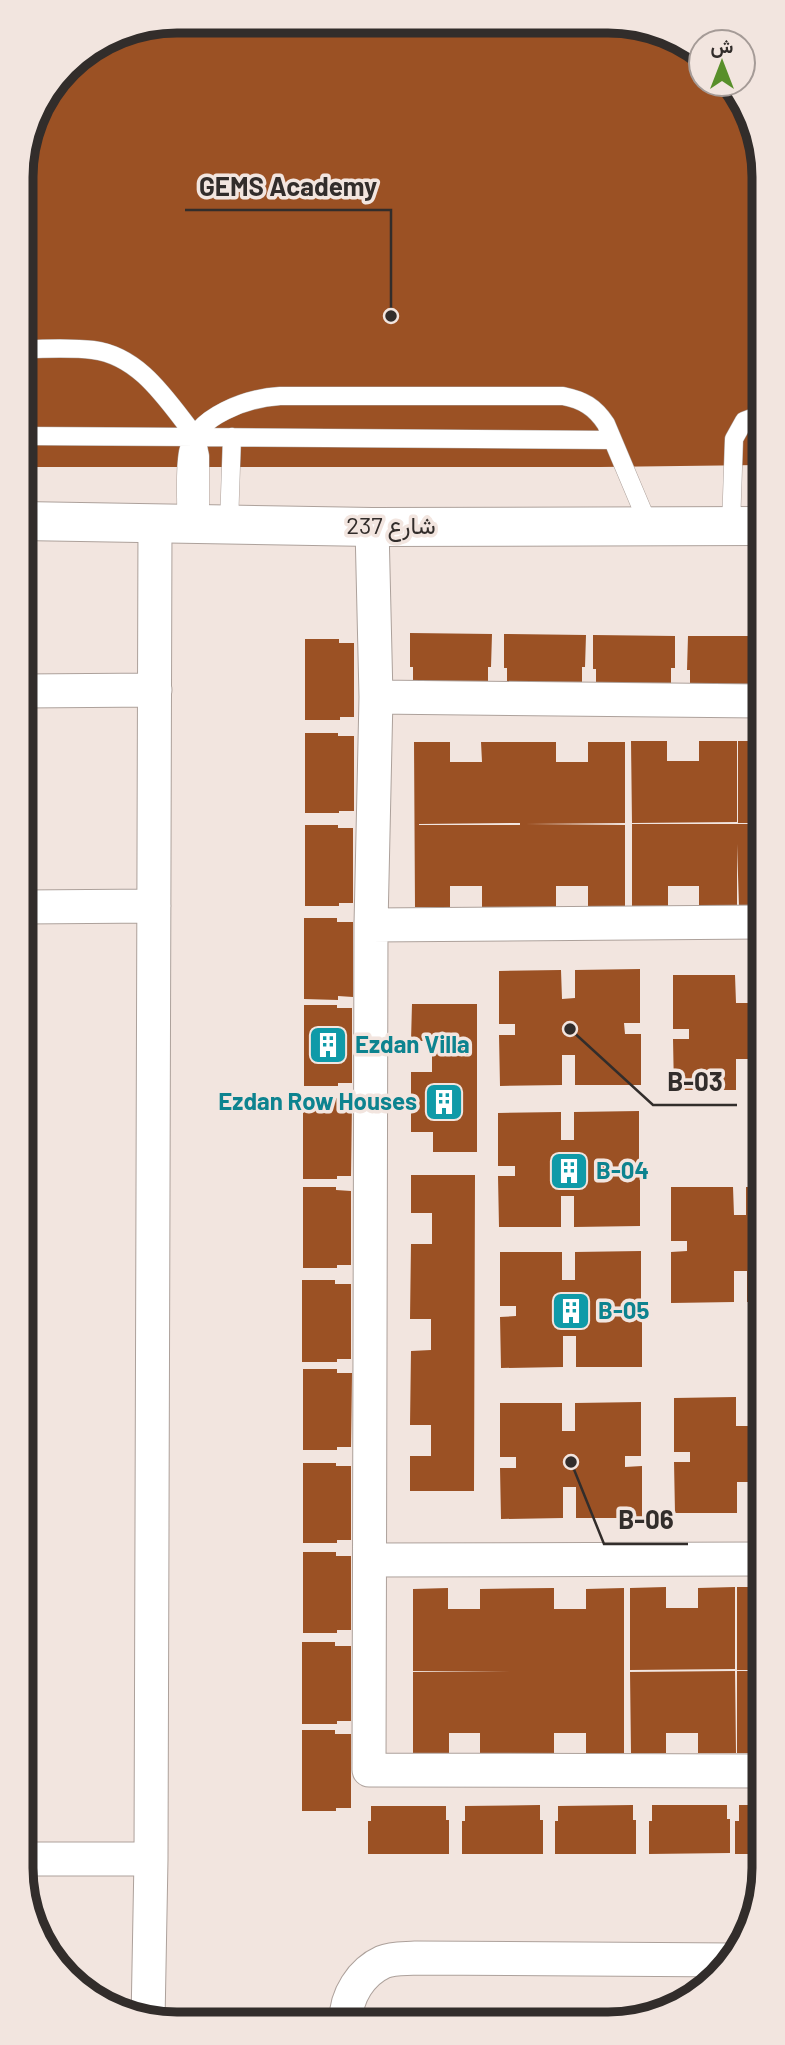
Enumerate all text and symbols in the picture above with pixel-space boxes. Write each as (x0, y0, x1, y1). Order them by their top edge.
north arrow (687, 28, 757, 98)
text: ش (711, 34, 734, 58)
callout: GEMS Academy (185, 163, 391, 210)
text: GEMS Academy (199, 170, 377, 201)
street label: شارع 237 (346, 510, 436, 542)
building icon: Ezdan Villa (307, 1024, 349, 1066)
place label: Ezdan Villa (355, 1029, 470, 1058)
callout: B-03 (653, 1058, 737, 1105)
text: B-03 (667, 1065, 723, 1096)
building icon: Ezdan Row Houses (423, 1081, 465, 1123)
place label: Ezdan Row Houses (218, 1086, 417, 1115)
building icon: B-04 (548, 1150, 590, 1192)
place label: B-04 (596, 1155, 649, 1184)
building icon: B-05 (550, 1290, 592, 1332)
place label: B-05 (598, 1295, 649, 1324)
callout: B-06 (604, 1497, 688, 1544)
text: B-06 (618, 1503, 674, 1534)

